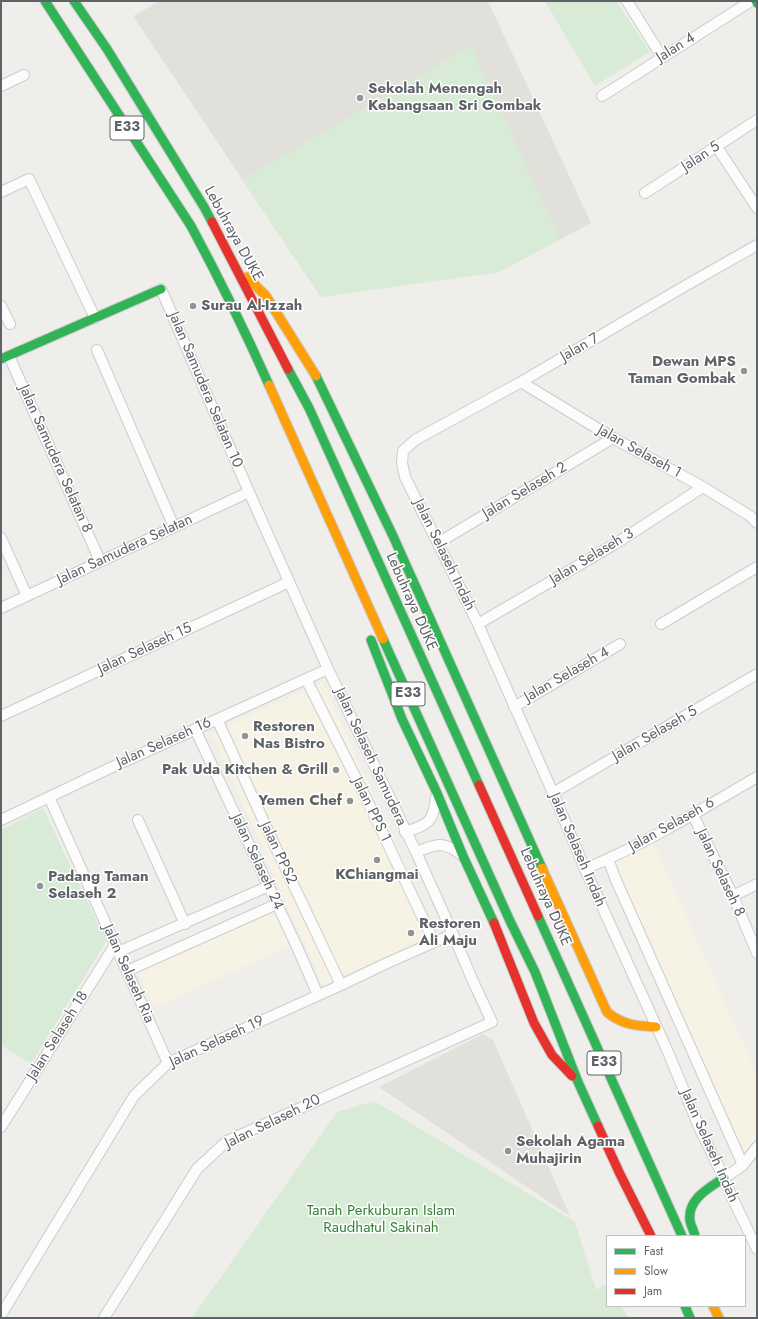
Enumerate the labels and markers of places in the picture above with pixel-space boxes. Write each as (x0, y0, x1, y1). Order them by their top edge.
place label: Sekolah Menengah Kebangsaan Sri Gombak (368, 80, 541, 115)
marker: Sekolah Menengah Kebangsaan Sri Gombak (355, 93, 365, 103)
place label: Surau Al-Izzah (201, 297, 302, 315)
marker: Surau Al-Izzah (188, 301, 198, 311)
place label: Dewan MPS Taman Gombak (628, 353, 736, 388)
marker: Dewan MPS Taman Gombak (739, 366, 749, 376)
place label: Restoren Nas Bistro (253, 718, 325, 753)
marker: Restoren Nas Bistro (240, 731, 250, 741)
place label: Pak Uda Kitchen & Grill (162, 761, 328, 779)
marker: Pak Uda Kitchen & Grill (331, 765, 341, 775)
place label: Yemen Chef (258, 792, 342, 810)
marker: Yemen Chef (345, 796, 355, 806)
marker: KChiangmai (372, 855, 382, 865)
place label: KChiangmai (335, 866, 419, 884)
place label: Padang Taman Selaseh 2 (48, 868, 149, 903)
marker: Padang Taman Selaseh 2 (35, 881, 45, 891)
place label: Restoren Ali Maju (419, 915, 481, 950)
marker: Restoren Ali Maju (406, 928, 416, 938)
place label: Sekolah Agama Muhajirin (516, 1133, 625, 1168)
marker: Sekolah Agama Muhajirin (503, 1146, 513, 1156)

